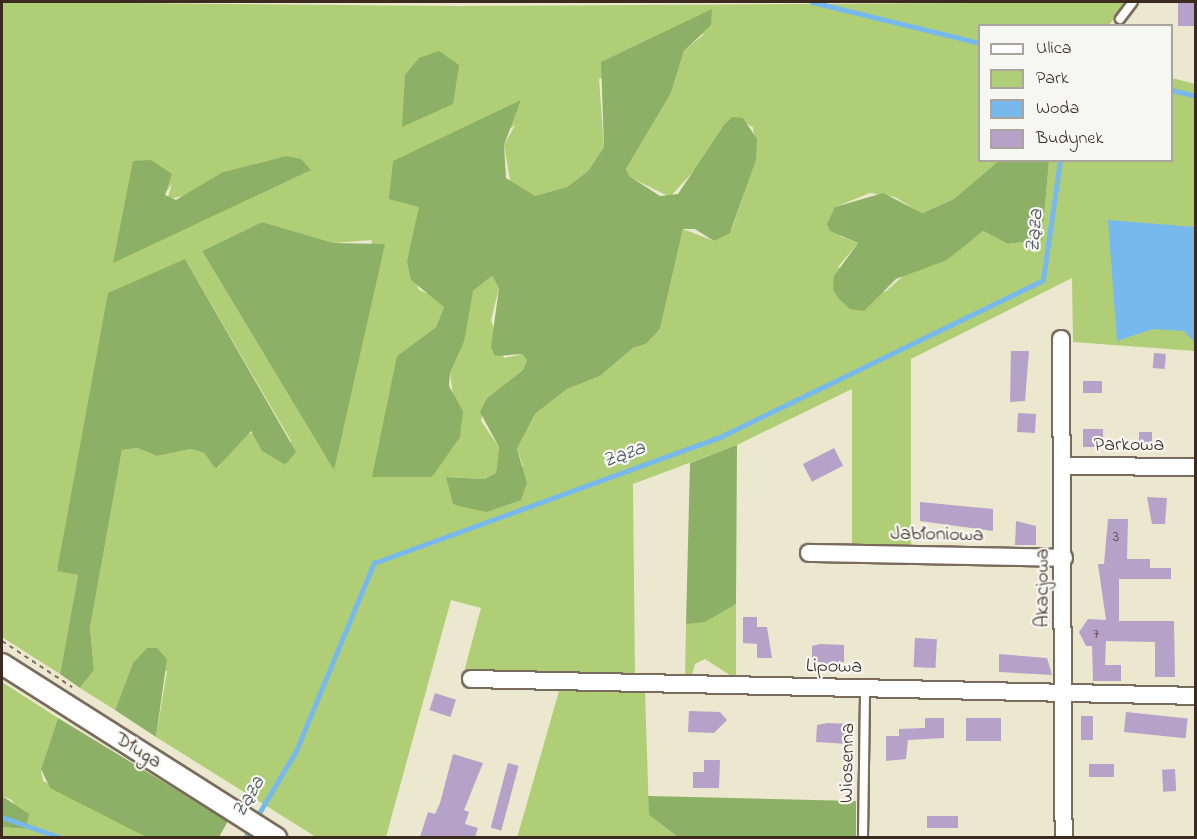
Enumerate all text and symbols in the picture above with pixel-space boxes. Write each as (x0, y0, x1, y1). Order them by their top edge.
legend (978, 24, 1173, 162)
text: Ulica (1036, 36, 1071, 62)
text: Park (1036, 66, 1069, 92)
text: Woda (1036, 96, 1079, 122)
text: Budynek (1036, 126, 1103, 152)
water label: Ząza (1021, 208, 1049, 254)
street label: Parkowa (1094, 433, 1164, 457)
water label: Ząza (599, 436, 649, 474)
street label: Jabłoniowa (890, 522, 984, 548)
house number: 3 (1113, 527, 1119, 547)
street label: Akacjowa (1031, 548, 1055, 628)
house number: 7 (1093, 624, 1099, 644)
street label: Lipowa (806, 655, 862, 679)
street label: Wiosenna (835, 723, 861, 803)
street label: Długa (110, 727, 166, 775)
water label: Ząza (227, 772, 271, 822)

